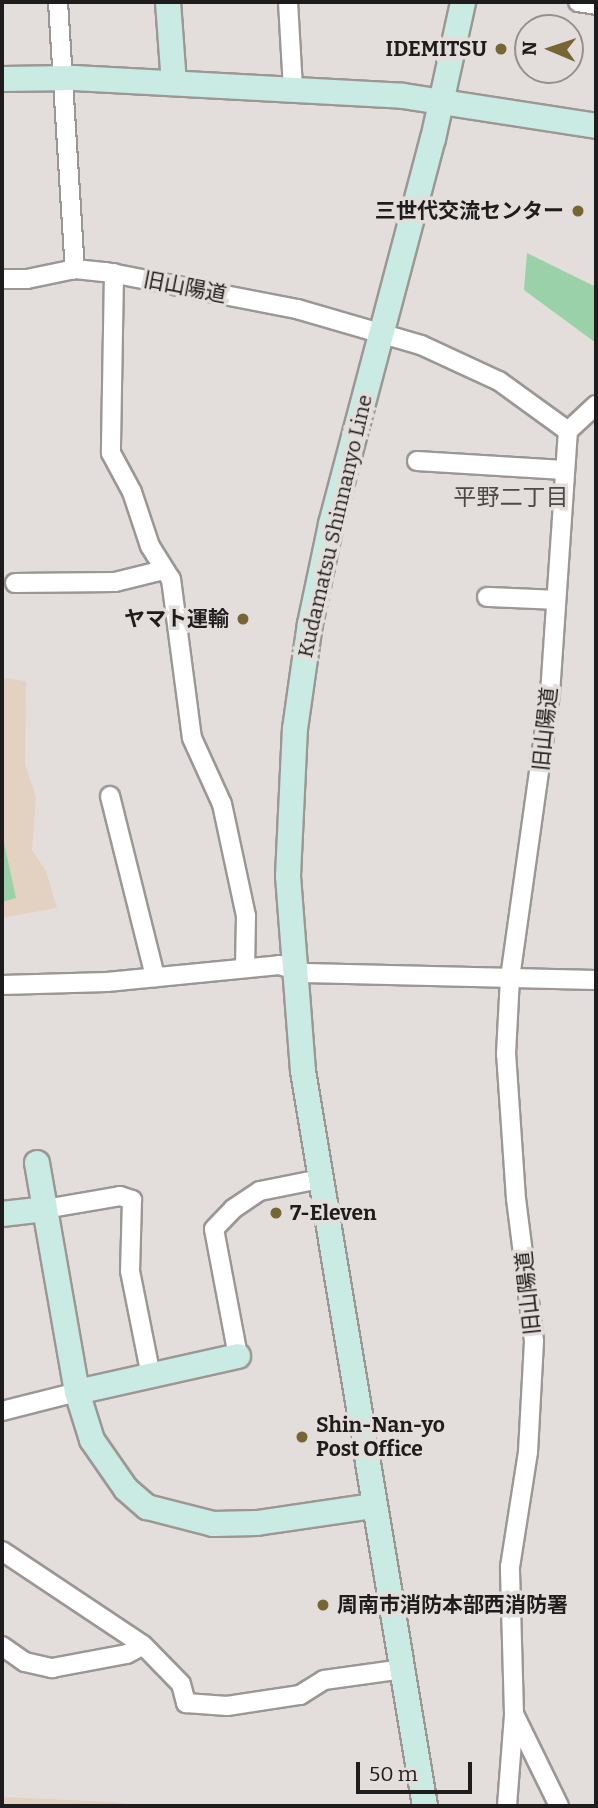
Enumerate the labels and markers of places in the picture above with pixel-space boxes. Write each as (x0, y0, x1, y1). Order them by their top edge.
place label: IDEMITSU (386, 36, 487, 62)
marker: IDEMITSU (493, 41, 509, 57)
place label: 三世代交流センター (375, 198, 564, 224)
marker: 三世代交流センター (570, 203, 586, 219)
place label: ヤマト運輸 (124, 606, 229, 632)
marker: ヤマト運輸 (235, 611, 251, 627)
place label: 7-Eleven (290, 1200, 376, 1226)
marker: 7-Eleven (268, 1205, 284, 1221)
place label: Shin-Nan-yo Post Office (316, 1412, 445, 1462)
marker: Shin-Nan-yo Post Office (294, 1429, 310, 1445)
place label: 周南市消防本部西消防署 (337, 1592, 568, 1618)
marker: 周南市消防本部西消防署 (315, 1597, 331, 1613)

